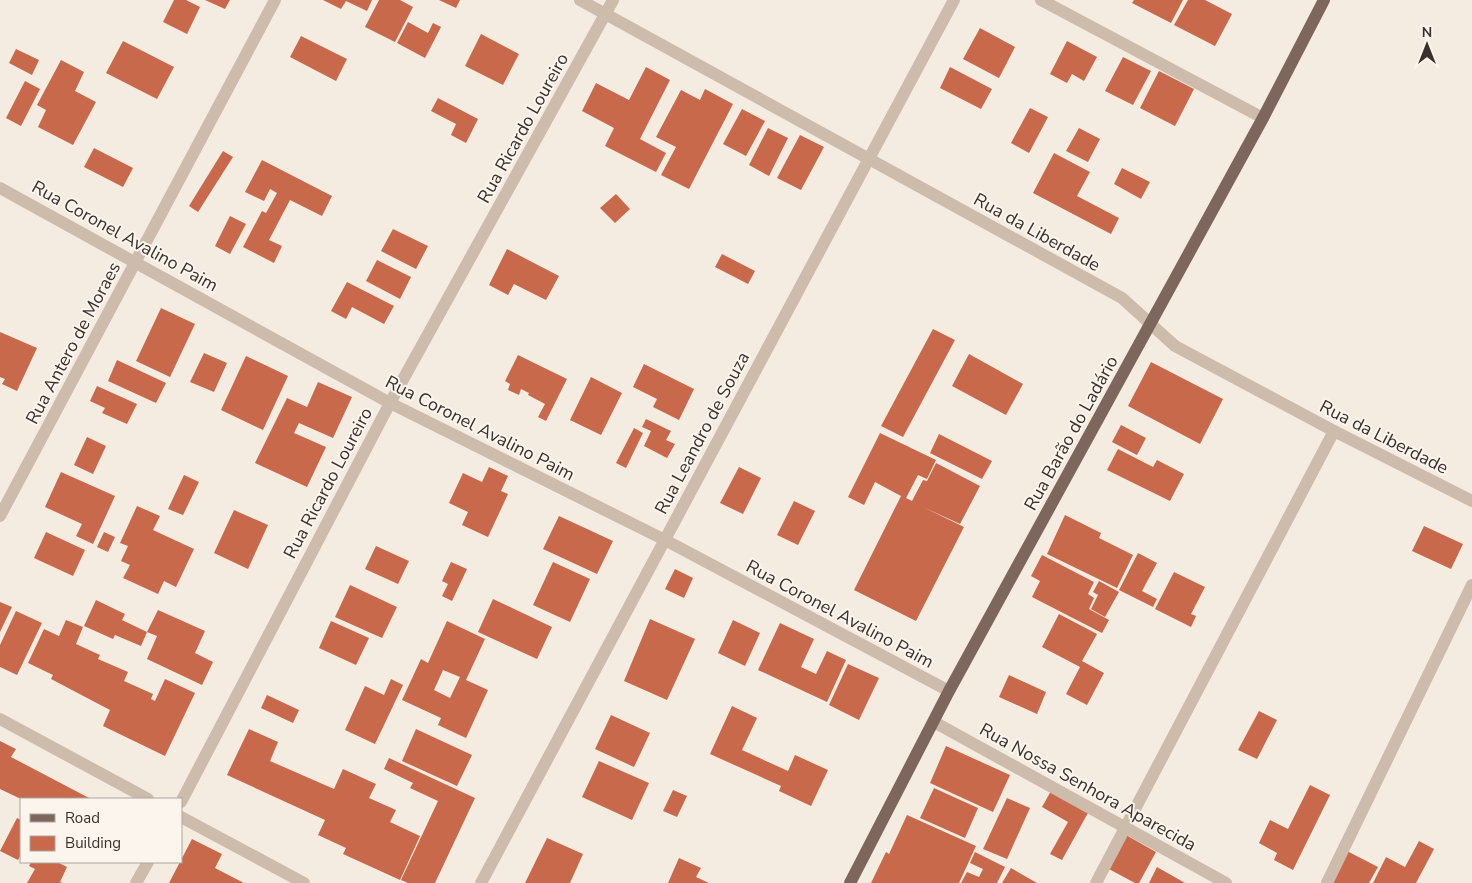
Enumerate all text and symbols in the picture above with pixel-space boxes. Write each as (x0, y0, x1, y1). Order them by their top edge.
north arrow (1402, 20, 1452, 70)
text: N (1422, 23, 1432, 42)
street label: Rua Ricardo Loureiro (472, 49, 574, 207)
street label: Rua Coronel Avalino Paim (28, 175, 222, 297)
street label: Rua da Liberdade (969, 187, 1105, 277)
street label: Rua Antero de Moraes (20, 258, 126, 428)
street label: Rua Leandro de Souza (649, 348, 755, 518)
street label: Rua Barão do Ladário (1018, 351, 1124, 515)
street label: Rua Coronel Avalino Paim (381, 370, 579, 486)
street label: Rua da Liberdade (1316, 394, 1452, 480)
street label: Rua Ricardo Loureiro (278, 403, 378, 563)
street label: Rua Coronel Avalino Paim (742, 554, 938, 674)
street label: Rua Nossa Senhora Aparecida (975, 717, 1201, 857)
legend (20, 798, 182, 863)
text: Road (65, 808, 100, 828)
text: Building (65, 833, 121, 853)

